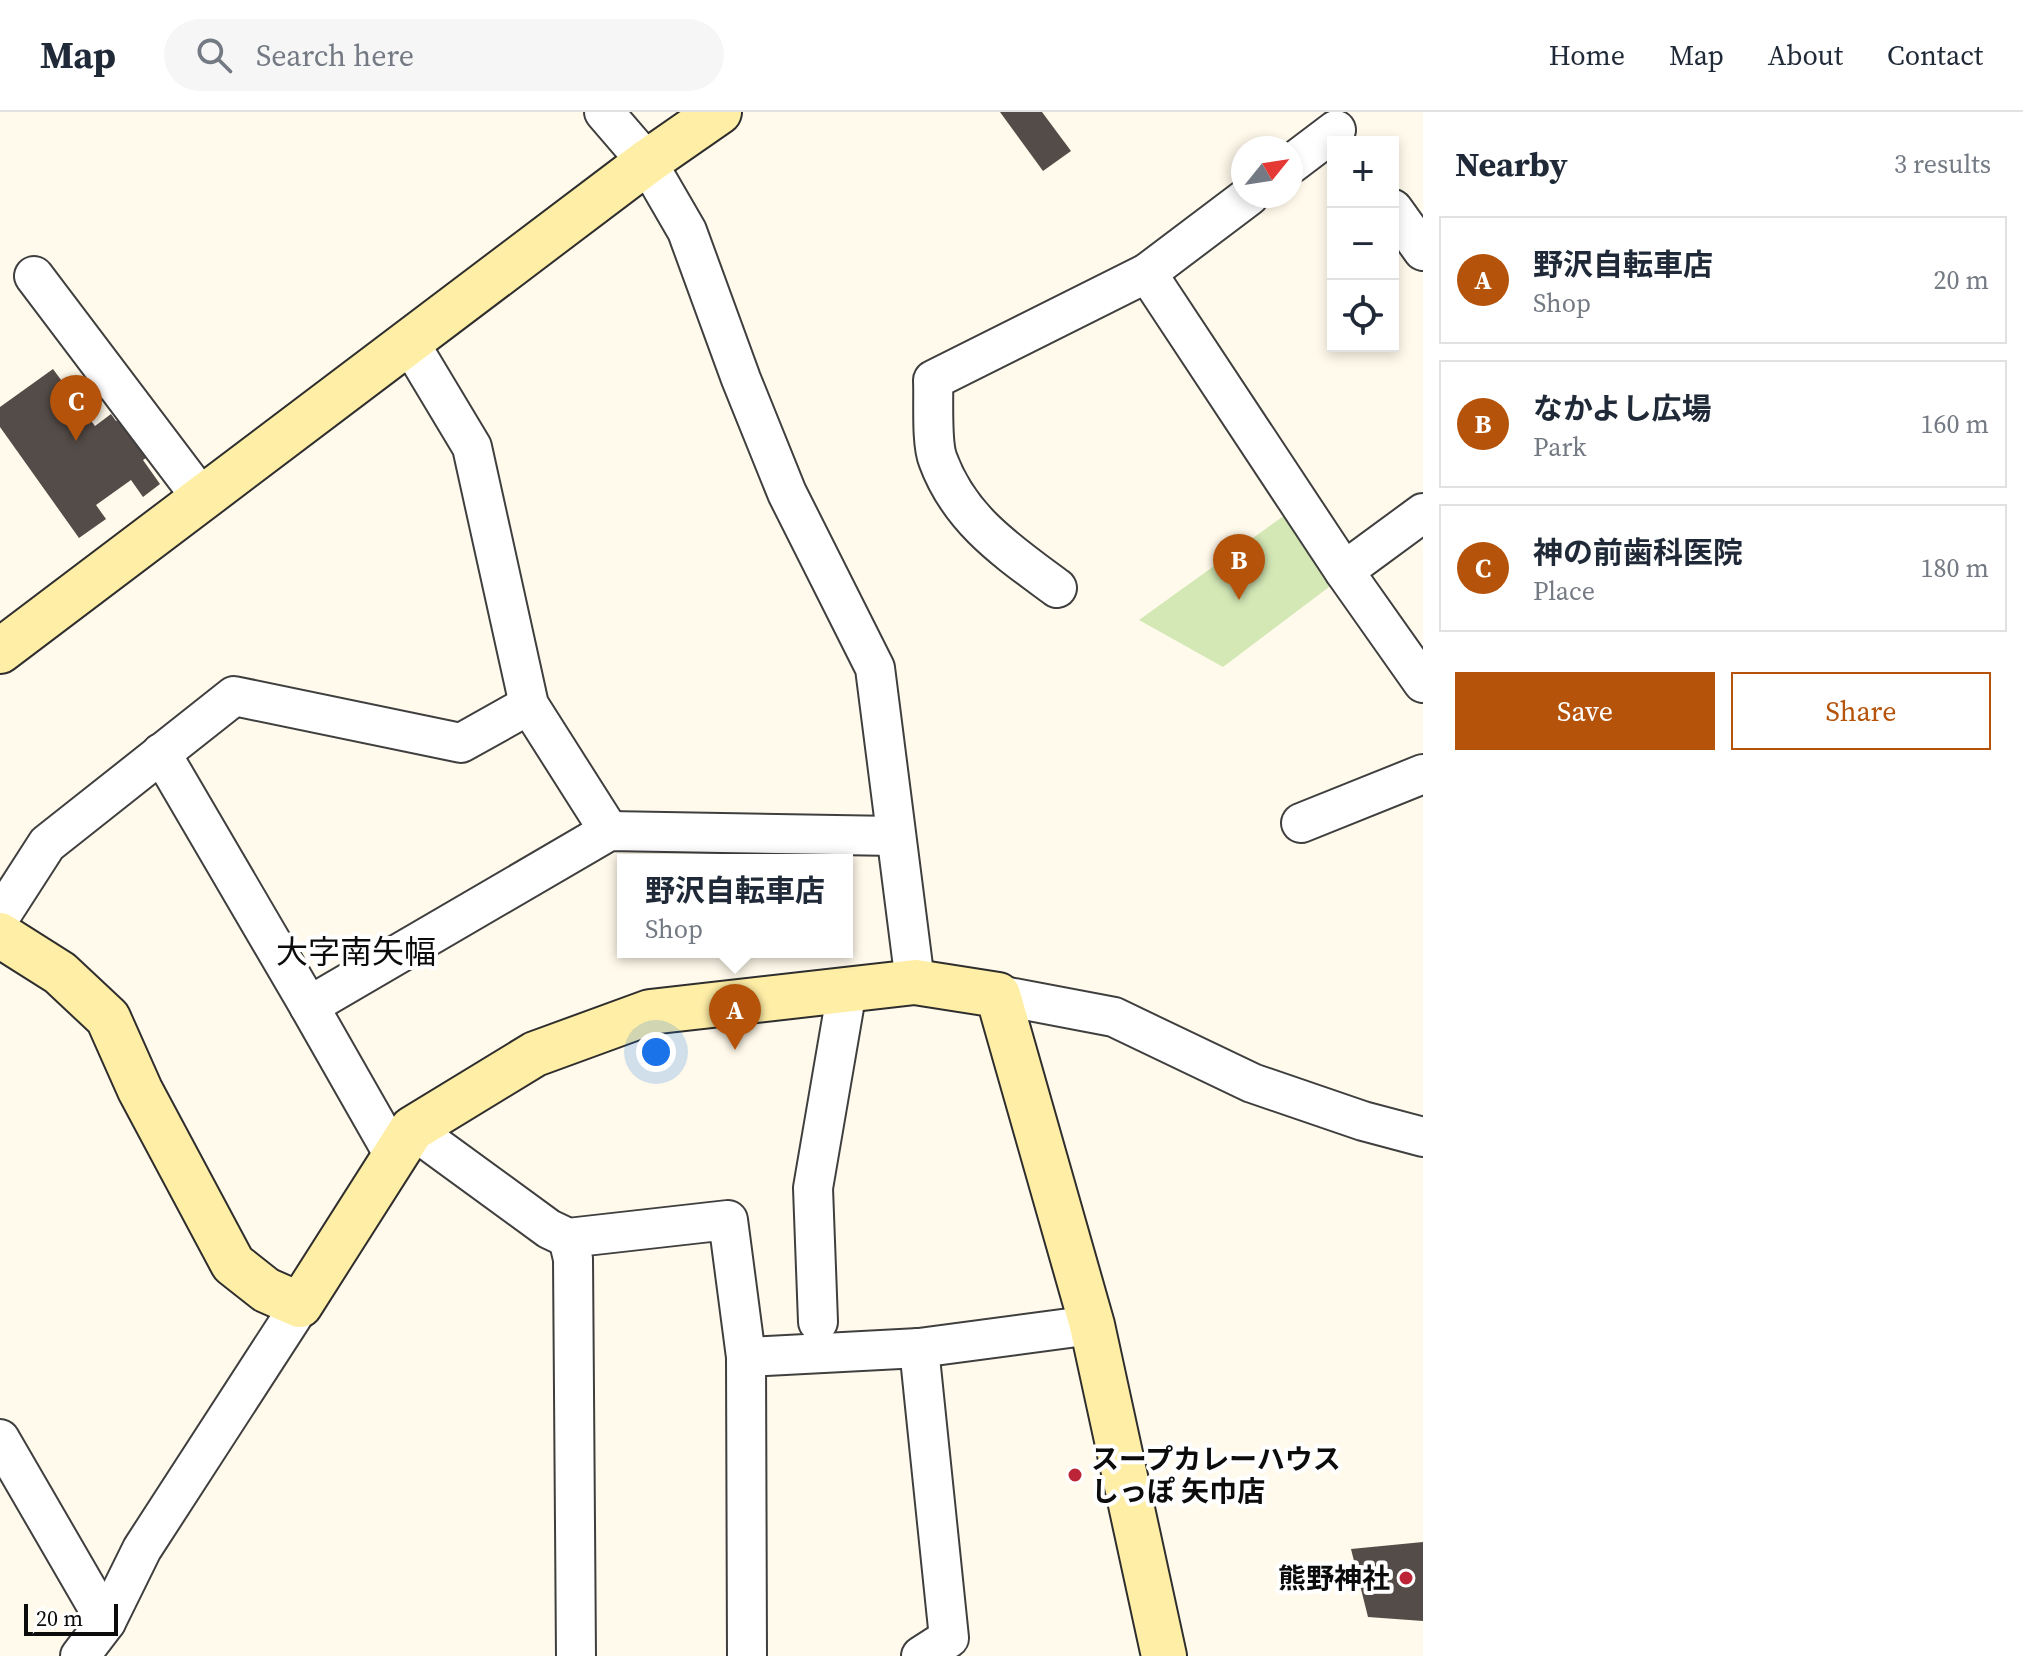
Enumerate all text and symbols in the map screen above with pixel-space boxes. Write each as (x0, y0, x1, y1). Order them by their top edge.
search box (164, 19, 724, 91)
text: Map (40, 29, 116, 81)
icon: search (192, 33, 236, 77)
text: Search here (256, 35, 414, 76)
text: Home (1549, 36, 1625, 74)
text: Map (1669, 36, 1724, 74)
text: About (1768, 36, 1843, 74)
text: Contact (1887, 36, 1983, 74)
north arrow (1231, 136, 1303, 208)
map controls (1327, 136, 1399, 352)
button: + (1327, 136, 1399, 208)
text: Nearby (1455, 141, 1568, 187)
text: 3 results (1894, 146, 1991, 182)
button: − (1327, 208, 1399, 280)
text: 野沢自転車店 (1533, 244, 1713, 285)
text: A (1474, 262, 1492, 298)
text: 20 m (1934, 262, 1989, 298)
button: locate (1327, 280, 1399, 352)
text: Shop (1533, 285, 1591, 321)
pin: C (50, 375, 102, 441)
text: なかよし広場 (1533, 388, 1712, 429)
text: B (1475, 406, 1491, 442)
text: 160 m (1921, 406, 1989, 442)
text: Park (1533, 429, 1586, 465)
text: 神の前歯科医院 (1533, 532, 1743, 573)
pin: B (1213, 534, 1265, 600)
text: C (1475, 550, 1491, 586)
text: 180 m (1921, 550, 1989, 586)
text: Place (1533, 573, 1595, 609)
button: Save (1455, 672, 1715, 750)
button: Share (1731, 672, 1991, 750)
popup (617, 854, 853, 958)
text: 野沢自転車店 (645, 870, 825, 911)
text: Shop (645, 911, 703, 947)
district label: 大字南矢幅 (276, 930, 436, 974)
pin: A (709, 984, 761, 1050)
your location (636, 1032, 676, 1072)
place label: スープカレーハウス しっぽ 矢巾店 (1091, 1440, 1341, 1510)
marker: スープカレーハウス しっぽ 矢巾店 (1066, 1466, 1084, 1484)
place label: 熊野神社 (1278, 1559, 1390, 1597)
marker: 熊野神社 (1397, 1569, 1415, 1587)
scale bar (24, 1600, 118, 1636)
text: 20 m (36, 1603, 83, 1633)

